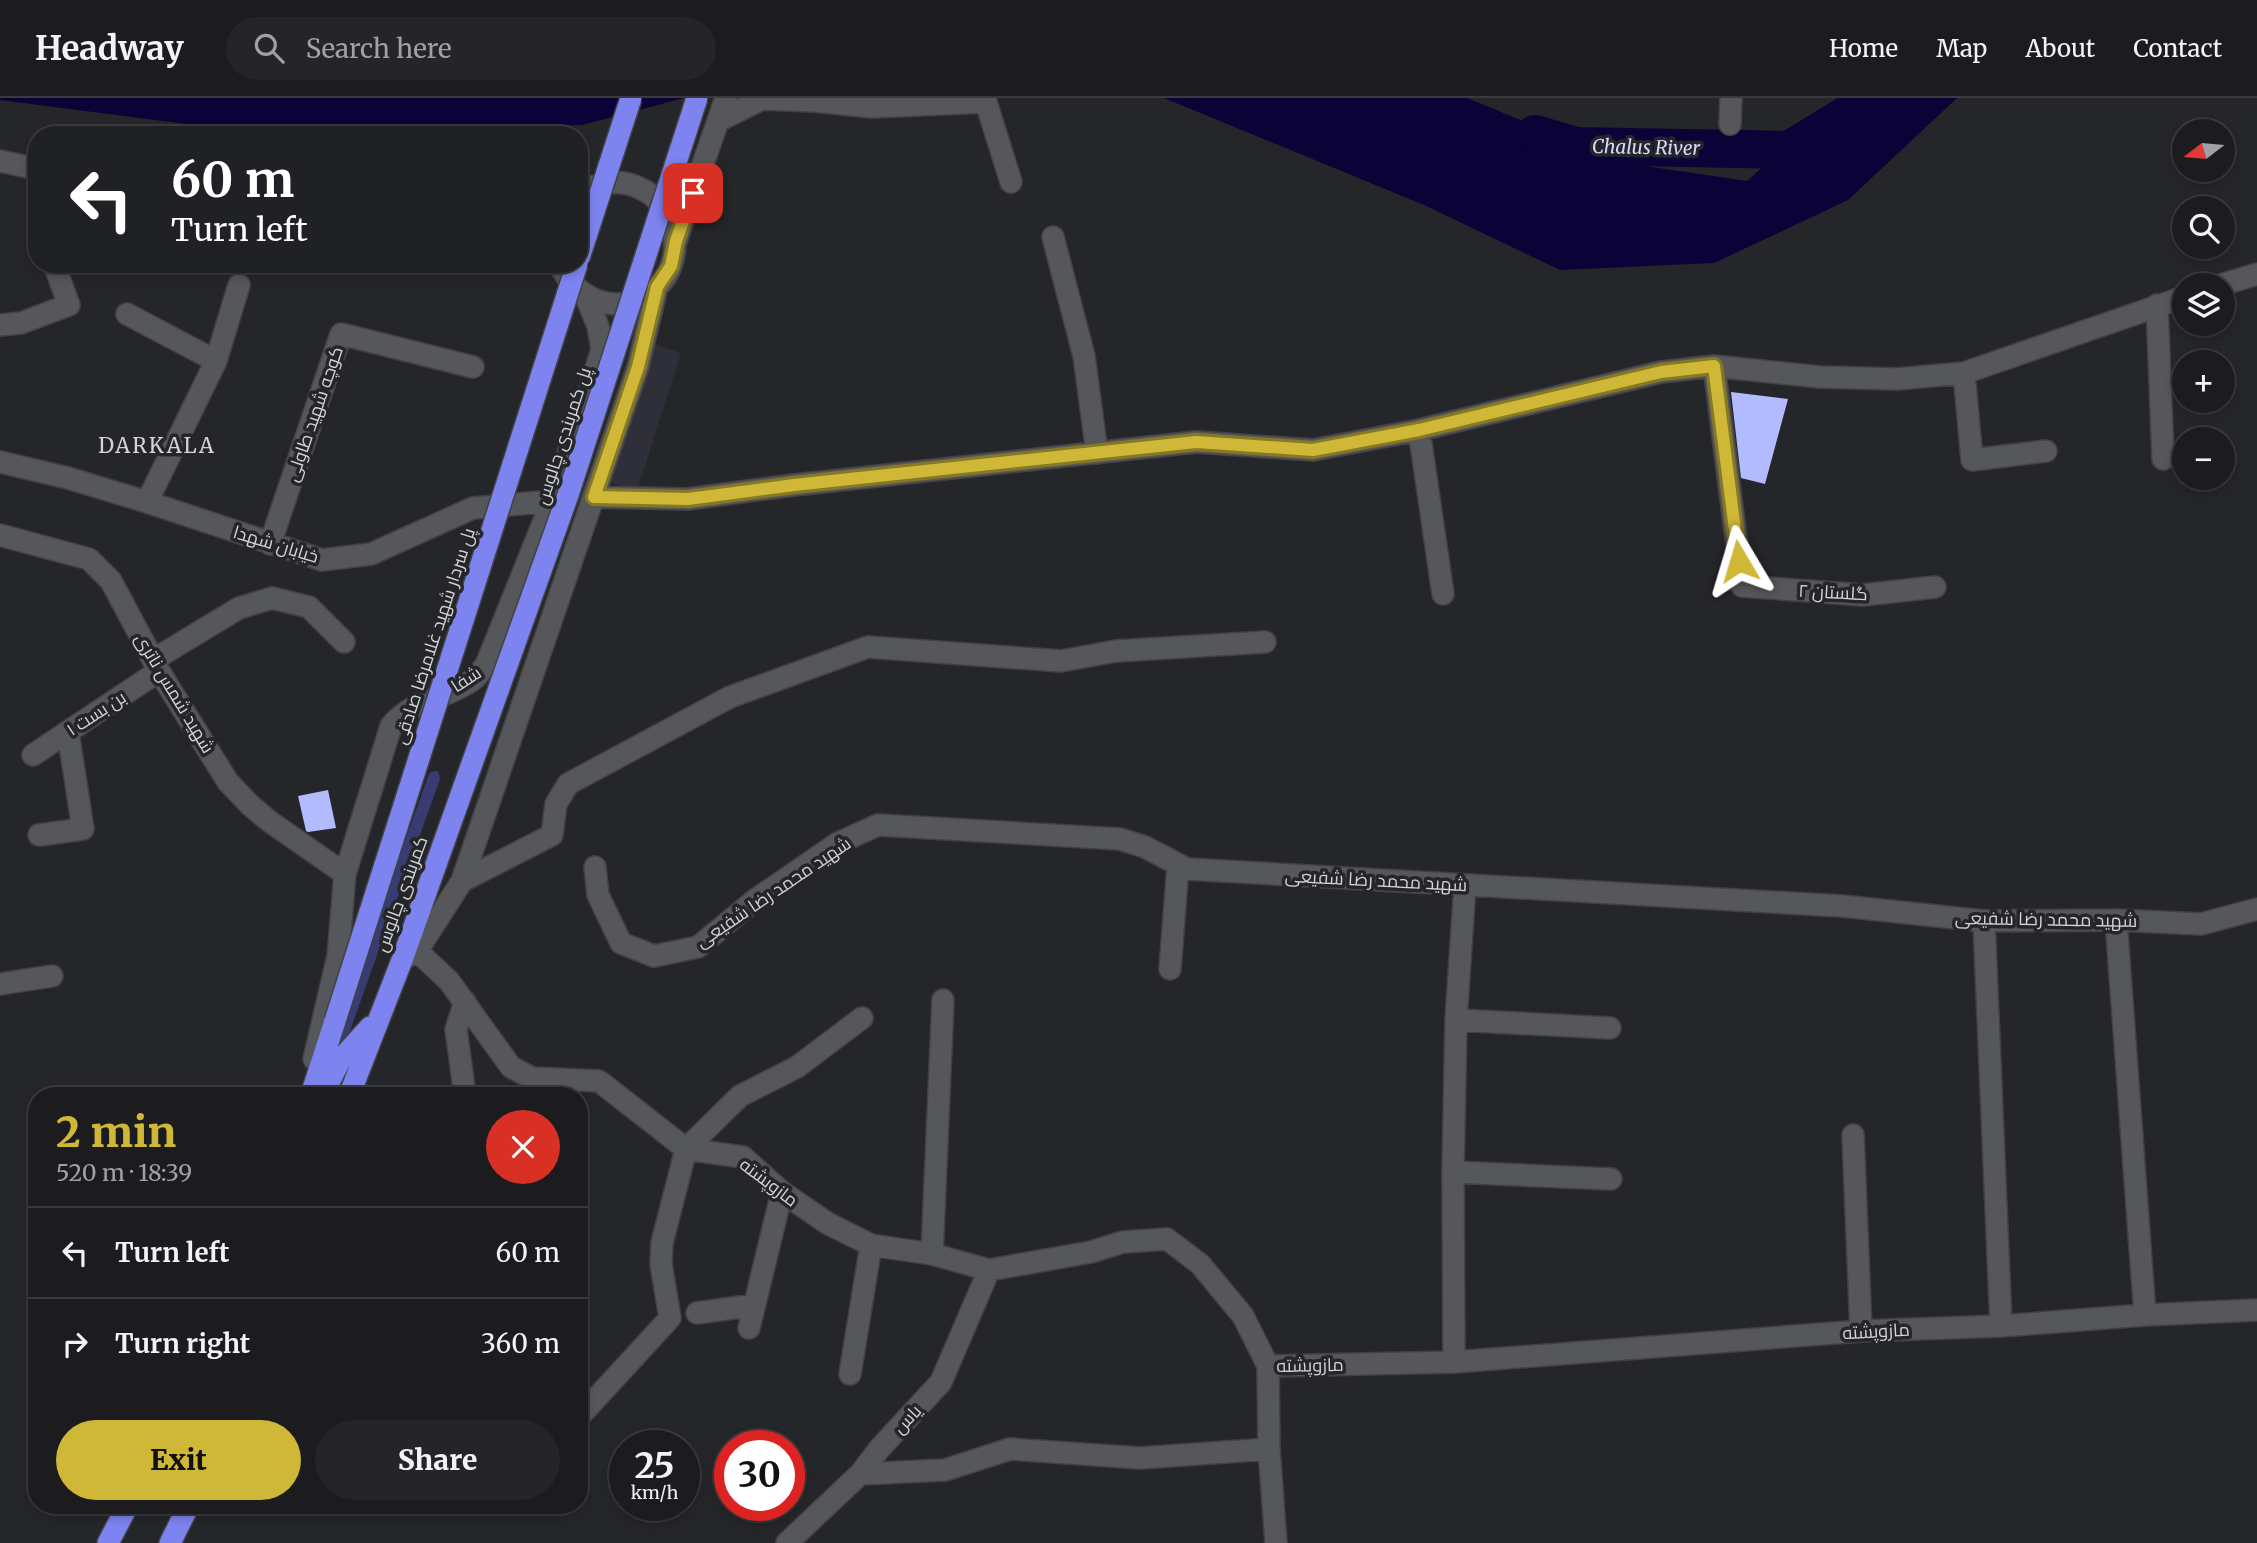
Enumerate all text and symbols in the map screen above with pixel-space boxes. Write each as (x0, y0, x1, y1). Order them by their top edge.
search box (226, 17, 716, 80)
text: Headway (35, 28, 184, 69)
icon: search (250, 29, 288, 67)
text: Search here (306, 32, 452, 65)
text: Home (1829, 33, 1898, 64)
text: Map (1936, 33, 1987, 64)
text: About (2025, 33, 2095, 64)
text: Contact (2133, 33, 2222, 64)
north arrow (2172, 119, 2235, 182)
map controls (2172, 119, 2235, 490)
water label: Chalus River (1592, 134, 1701, 160)
text: 60 m (171, 149, 294, 210)
icon: left (56, 154, 147, 245)
pin (663, 163, 723, 223)
icon: arrive (674, 174, 712, 212)
button: search (2172, 196, 2235, 259)
text: Turn left (171, 210, 308, 250)
button: layers (2172, 273, 2235, 336)
street label: کوچه شهید طاولی (280, 343, 349, 485)
button: + (2172, 350, 2235, 413)
street label: پل کمربندی چالوس (530, 364, 597, 508)
button: − (2172, 427, 2235, 490)
district label: DARKALA (98, 432, 216, 459)
street label: خیابان شهدا (230, 520, 322, 568)
position arrow (1702, 524, 1776, 598)
street label: پل سردار شهید غلامرضا صادقی (388, 525, 481, 747)
street label: گلستان ۲ (1798, 579, 1868, 605)
street label: شهید شمس ناتری (130, 629, 220, 757)
street label: شفا (446, 661, 486, 697)
street label: بن بست ۱ (62, 685, 130, 741)
street label: شهید محمد رضا شفیعی (691, 831, 855, 953)
street label: کمربندی چالوس (369, 833, 434, 955)
street label: شهید محمد رضا شفیعی (1284, 864, 1468, 896)
street label: شهید محمد رضا شفیعی (1955, 906, 2137, 932)
text: 2 min (56, 1106, 176, 1158)
button: close (486, 1110, 560, 1184)
street label: مازوپشته (735, 1153, 803, 1212)
text: 520 m · 18:39 (56, 1158, 192, 1187)
icon: left (56, 1234, 94, 1272)
text: Turn left (115, 1236, 229, 1269)
text: 60 m (496, 1236, 560, 1269)
street label: مازوپشته (1842, 1318, 1910, 1345)
icon: right (56, 1325, 94, 1363)
text: Turn right (115, 1327, 250, 1360)
text: 360 m (481, 1327, 560, 1360)
street label: مازوپشته (1276, 1353, 1344, 1378)
street label: یاس (888, 1399, 926, 1439)
button: Exit (56, 1420, 301, 1500)
button: Share (315, 1420, 560, 1500)
speed limit sign: 30 (714, 1430, 805, 1521)
text: 25 (634, 1444, 675, 1488)
text: km/h (631, 1481, 678, 1504)

